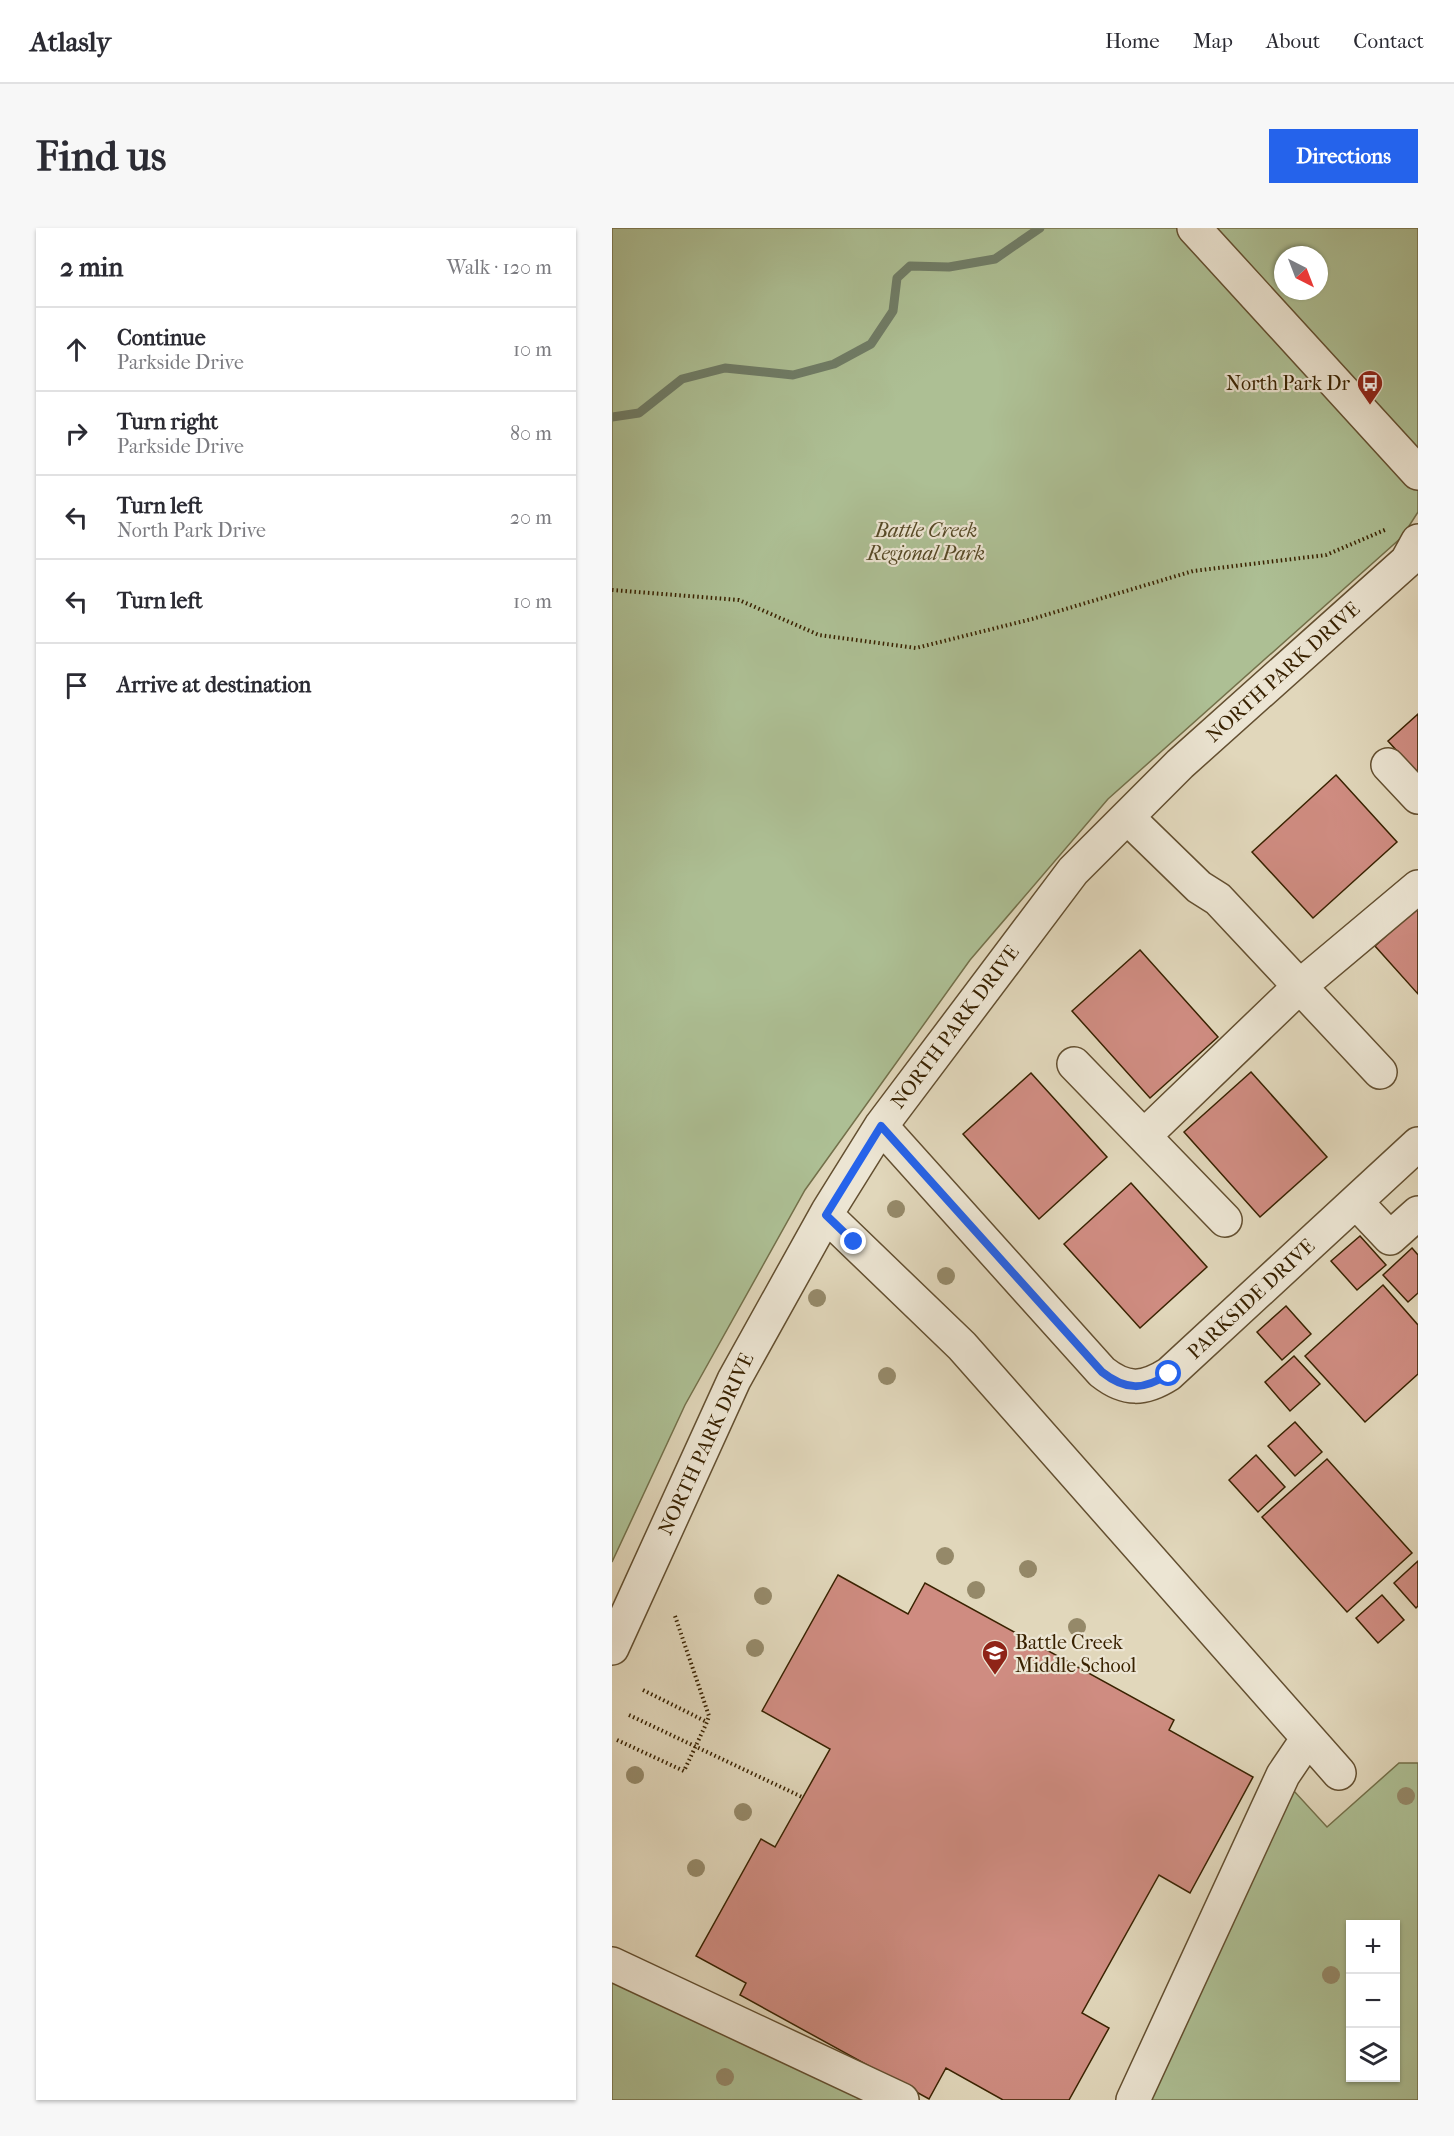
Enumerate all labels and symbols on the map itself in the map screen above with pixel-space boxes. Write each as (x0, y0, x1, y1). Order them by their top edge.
north arrow (1274, 246, 1328, 300)
bus stop icon: North Park Dr (1355, 368, 1385, 406)
place label: North Park Dr (1226, 372, 1350, 395)
park label: Battle Creek Regional Park (865, 519, 985, 565)
street label: NORTH PARK DRIVE (1202, 597, 1364, 747)
street label: NORTH PARK DRIVE (886, 941, 1024, 1113)
route end (840, 1228, 866, 1254)
street label: PARKSIDE DRIVE (1183, 1234, 1319, 1364)
street label: NORTH PARK DRIVE (654, 1349, 758, 1539)
route start (1155, 1360, 1181, 1386)
place label: Battle Creek Middle School (1015, 1631, 1137, 1677)
school or university icon: Battle Creek Middle School (980, 1638, 1010, 1676)

